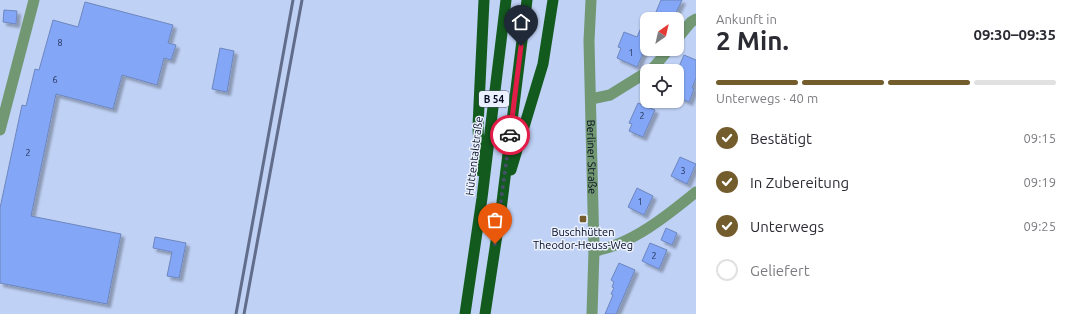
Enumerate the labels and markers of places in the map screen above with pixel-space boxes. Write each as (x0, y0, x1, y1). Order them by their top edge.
pin (504, 5, 538, 46)
pin (478, 203, 512, 244)
marker: Buschhütten Theodor-Heuss-Weg (578, 214, 588, 224)
place label: Buschhütten Theodor-Heuss-Weg (533, 226, 633, 251)

